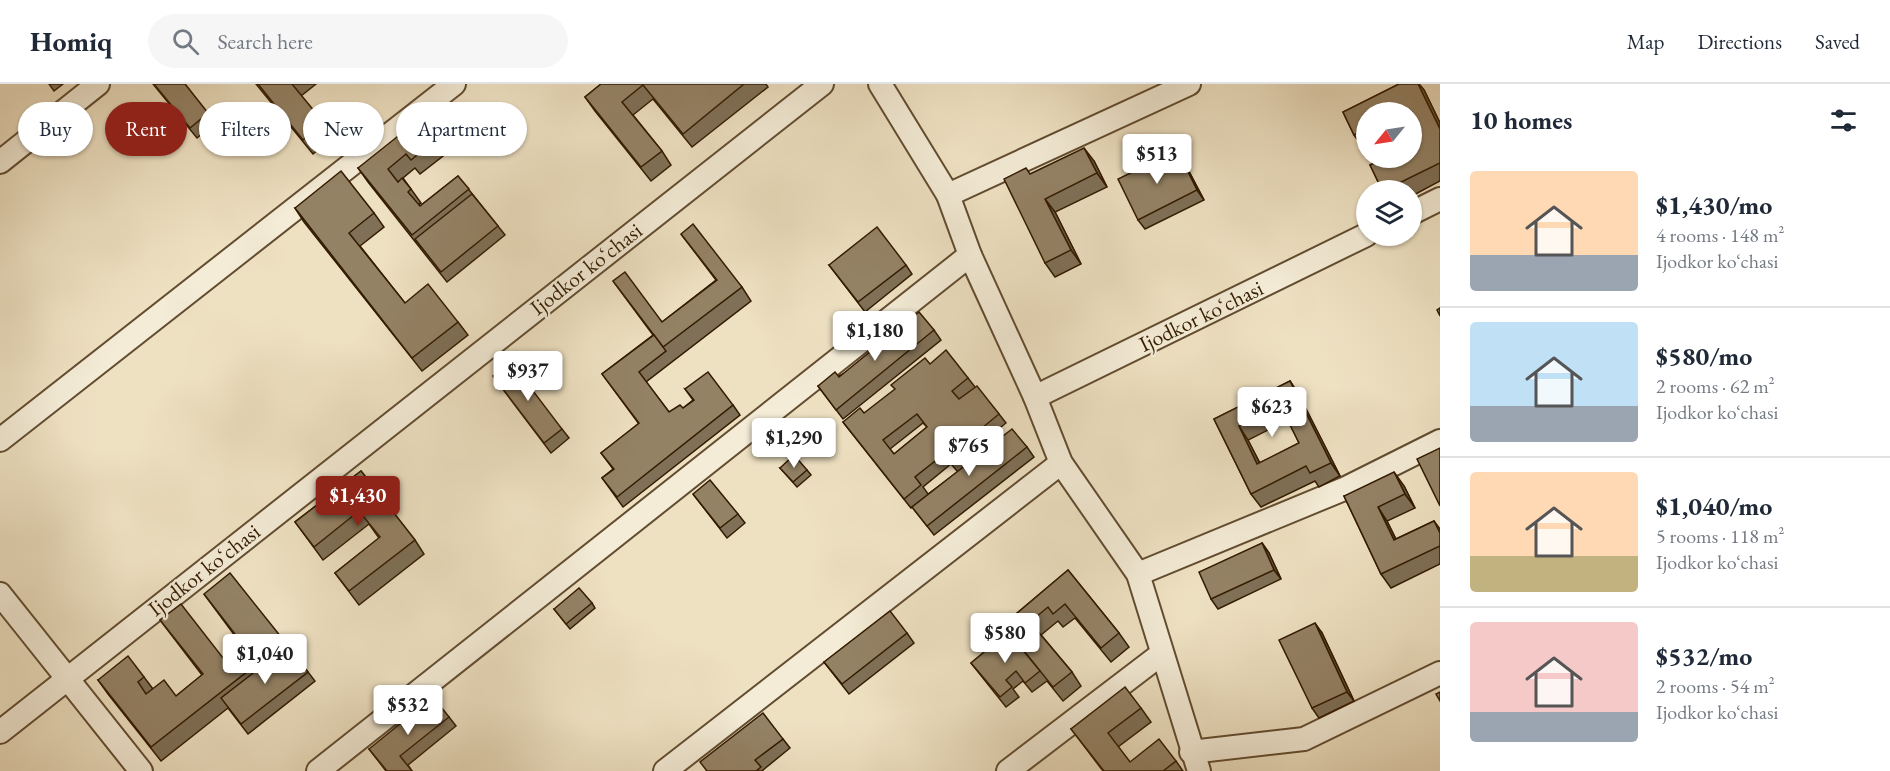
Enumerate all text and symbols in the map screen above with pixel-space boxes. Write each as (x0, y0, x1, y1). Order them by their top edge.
search box (148, 14, 568, 68)
text: Homiq (30, 23, 112, 59)
icon: search (169, 25, 202, 58)
text: Search here (217, 27, 313, 56)
text: Map (1627, 28, 1664, 55)
text: Directions (1697, 28, 1782, 55)
text: Saved (1815, 28, 1860, 55)
chip: Buy (18, 102, 93, 156)
chip: Rent (105, 102, 187, 156)
chip: Filters (199, 102, 291, 156)
chip: New (303, 102, 384, 156)
chip: Apartment (396, 102, 527, 156)
north arrow (1356, 102, 1422, 168)
map controls (1356, 102, 1422, 246)
text: 10 homes (1470, 103, 1572, 137)
icon: filters (1827, 104, 1860, 137)
pin: $513 (1121, 134, 1193, 185)
text: $513 (1137, 140, 1177, 166)
button: layers (1356, 180, 1422, 246)
text: $1,430/mo (1656, 188, 1772, 222)
icon: home (1518, 195, 1590, 267)
street label: Ijodkor koʻchasi (524, 216, 648, 322)
text: 4 rooms · 148 m² (1656, 222, 1784, 248)
text: Ijodkor koʻchasi (1656, 248, 1778, 274)
street label: Ijodkor koʻchasi (1134, 273, 1268, 359)
pin: $1,180 (826, 311, 924, 362)
text: $1,180 (847, 317, 903, 343)
text: $580/mo (1656, 339, 1752, 373)
icon: home (1518, 346, 1590, 418)
pin: $937 (492, 351, 564, 402)
text: $937 (508, 357, 548, 383)
text: 2 rooms · 62 m² (1656, 373, 1775, 399)
pin: $623 (1236, 387, 1308, 438)
text: $623 (1252, 393, 1292, 419)
text: Ijodkor koʻchasi (1656, 399, 1778, 425)
pin: $1,290 (745, 418, 843, 469)
text: $1,290 (766, 424, 822, 450)
pin: $765 (933, 426, 1005, 477)
text: $765 (949, 432, 989, 458)
pin: $1,430 (309, 476, 407, 527)
text: $1,430 (330, 482, 386, 508)
text: $1,040/mo (1656, 489, 1772, 523)
icon: home (1518, 496, 1590, 568)
street label: Ijodkor koʻchasi (142, 517, 266, 623)
text: 5 rooms · 118 m² (1656, 523, 1784, 549)
text: Ijodkor koʻchasi (1656, 549, 1778, 575)
pin: $580 (969, 613, 1041, 664)
text: $580 (985, 619, 1025, 645)
pin: $1,040 (216, 634, 314, 685)
text: $532/mo (1656, 639, 1752, 673)
text: $1,040 (237, 640, 293, 666)
icon: home (1518, 646, 1590, 718)
text: 2 rooms · 54 m² (1656, 673, 1775, 699)
pin: $532 (372, 685, 444, 736)
text: $532 (388, 691, 428, 717)
text: Ijodkor koʻchasi (1656, 699, 1778, 725)

